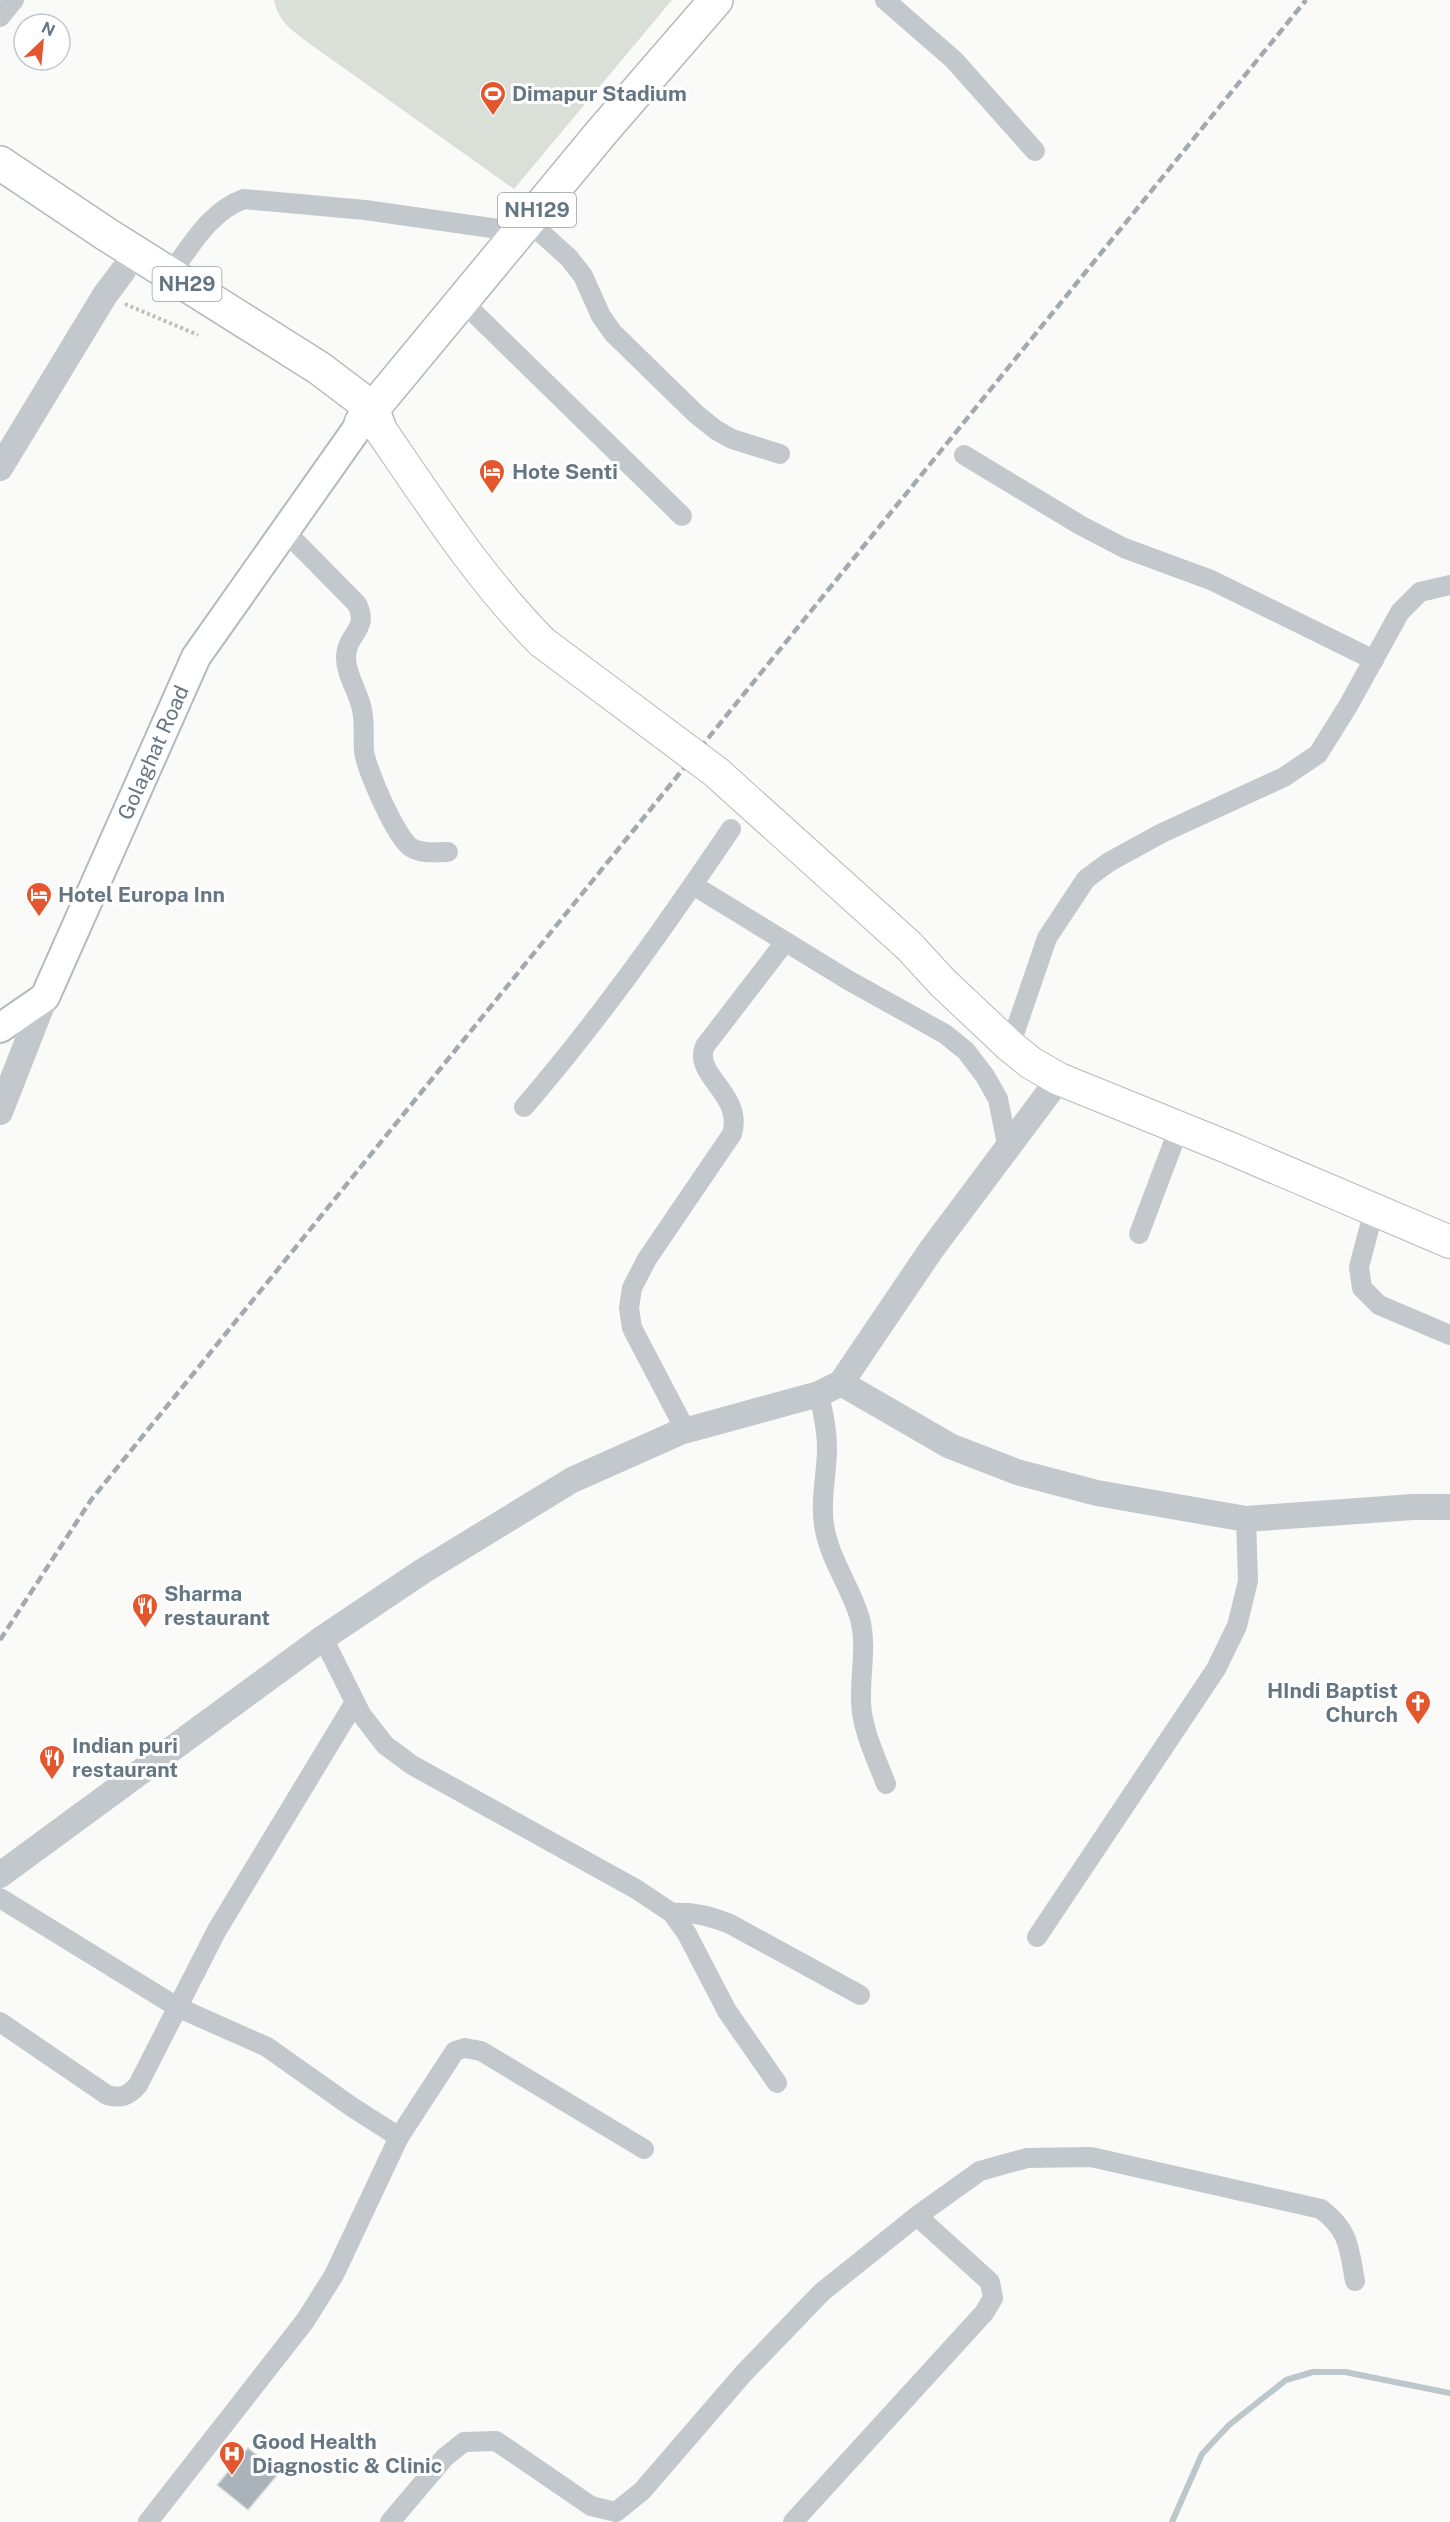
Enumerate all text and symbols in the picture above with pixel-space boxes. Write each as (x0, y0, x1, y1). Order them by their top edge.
north arrow (12, 12, 72, 72)
text: N (39, 18, 58, 40)
sports icon: Dimapur Stadium (478, 79, 508, 117)
place label: Dimapur Stadium (512, 81, 687, 106)
road number: NH129 (498, 193, 576, 227)
road number: NH29 (152, 267, 222, 301)
hotel icon: Hote Senti (477, 457, 507, 495)
place label: Hote Senti (512, 459, 618, 484)
street label: Golaghat Road (112, 681, 194, 824)
hotel icon: Hotel Europa Inn (24, 880, 54, 918)
place label: Hotel Europa Inn (58, 882, 225, 907)
place label: Sharma restaurant (164, 1581, 270, 1630)
restaurant icon: Sharma restaurant (130, 1591, 160, 1629)
place label: HIndi Baptist Church (1267, 1678, 1398, 1727)
church icon: HIndi Baptist Church (1403, 1688, 1433, 1726)
place label: Indian puri restaurant (72, 1733, 178, 1782)
restaurant icon: Indian puri restaurant (37, 1743, 67, 1781)
place label: Good Health Diagnostic & Clinic (252, 2429, 442, 2478)
hospital icon: Good Health Diagnostic & Clinic (217, 2439, 247, 2477)

